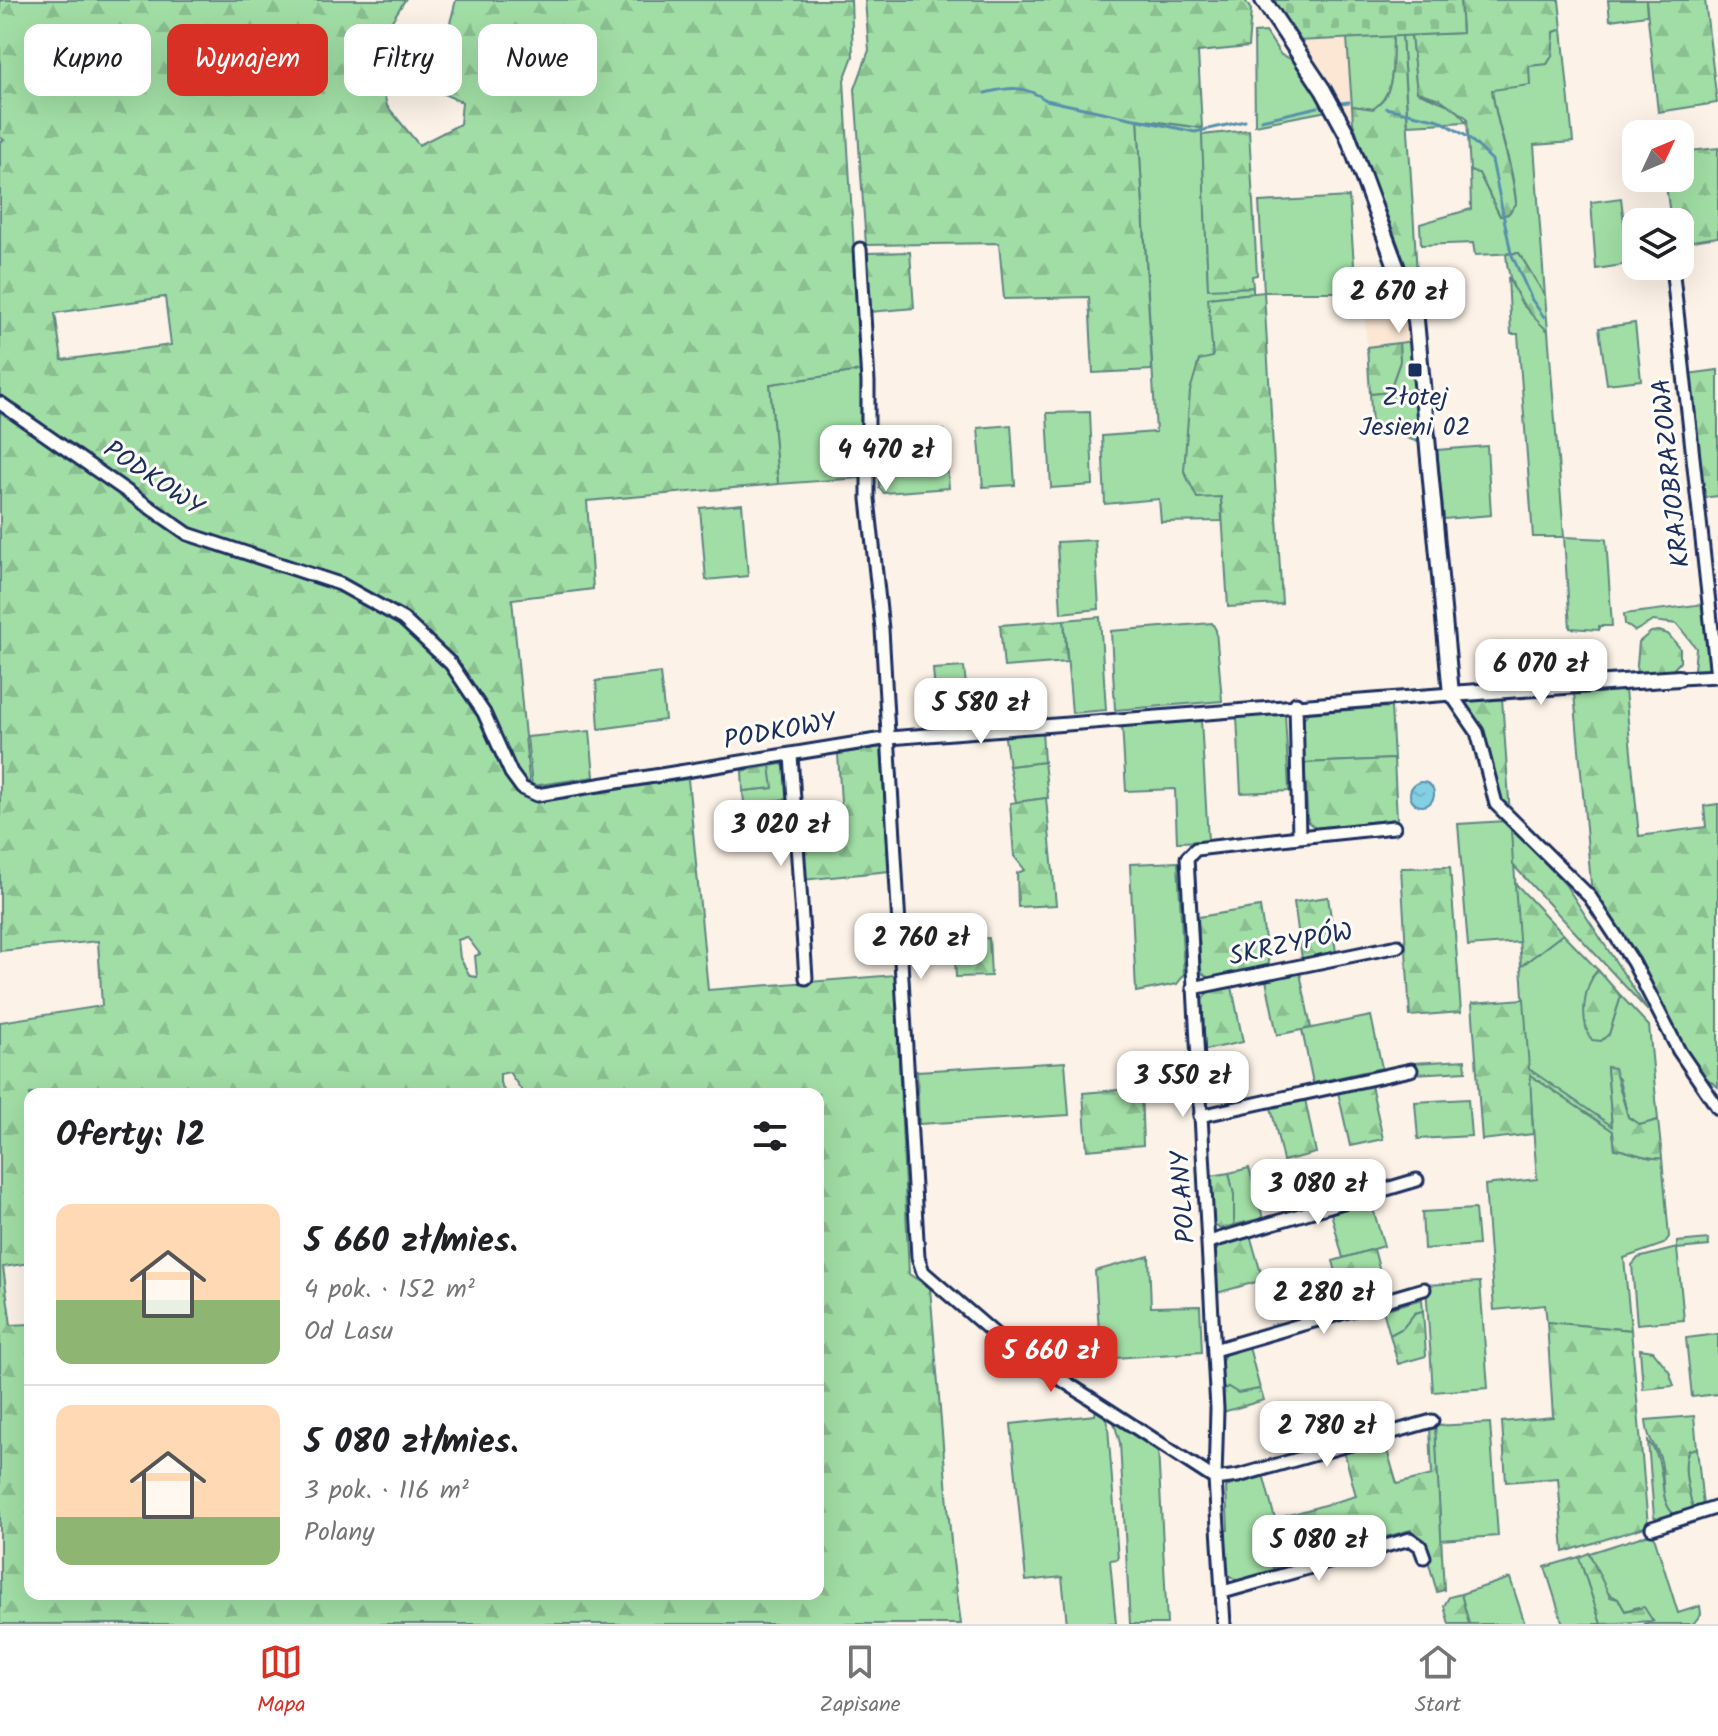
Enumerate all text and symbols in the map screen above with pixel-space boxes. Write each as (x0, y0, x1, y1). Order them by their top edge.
chip: Kupno (24, 24, 151, 96)
chip: Wynajem (167, 24, 328, 96)
chip: Filtry (344, 24, 462, 96)
chip: Nowe (478, 24, 597, 96)
north arrow (1622, 120, 1694, 192)
map controls (1622, 120, 1694, 280)
button: layers (1622, 208, 1694, 280)
pin: 2 670 zł (1316, 267, 1482, 335)
text: 2 670 zł (1350, 272, 1448, 314)
marker: Złotej Jesieni 02 (1406, 361, 1424, 379)
street label: KRAJOBRAZOWA (1641, 376, 1703, 570)
place label: Złotej Jesieni 02 (1359, 377, 1471, 449)
pin: 4 470 zł (803, 425, 969, 493)
street label: PODKOWY (94, 430, 213, 529)
text: 4 470 zł (838, 430, 934, 472)
pin: 6 070 zł (1458, 639, 1624, 707)
text: 6 070 zł (1493, 644, 1589, 686)
pin: 5 580 zł (898, 678, 1064, 746)
text: 5 580 zł (932, 683, 1030, 725)
street label: PODKOWY (721, 701, 841, 763)
pin: 3 020 zł (698, 800, 864, 868)
text: 3 020 zł (732, 805, 830, 847)
street label: SKRZYPÓW (1225, 911, 1357, 979)
pin: 2 760 zł (838, 913, 1004, 981)
text: 2 760 zł (872, 918, 970, 960)
pin: 3 550 zł (1100, 1051, 1266, 1119)
text: 3 550 zł (1135, 1056, 1231, 1098)
text: Oferty: 12 (56, 1109, 205, 1163)
icon: filters (748, 1114, 792, 1158)
street label: POLANY (1160, 1148, 1208, 1245)
pin: 3 080 zł (1235, 1159, 1401, 1227)
text: 3 080 zł (1269, 1164, 1367, 1206)
text: 5 660 zł/mies. (304, 1215, 518, 1269)
icon: home (120, 1236, 216, 1332)
pin: 2 280 zł (1241, 1268, 1407, 1336)
text: 4 pok. · 152 m² (304, 1269, 475, 1311)
text: 2 280 zł (1273, 1273, 1375, 1315)
text: Od Lasu (304, 1311, 393, 1353)
pin: 5 660 zł (968, 1326, 1134, 1394)
text: 5 660 zł (1002, 1331, 1100, 1373)
pin: 2 780 zł (1244, 1401, 1410, 1469)
text: 2 780 zł (1278, 1406, 1376, 1448)
text: 5 080 zł/mies. (304, 1416, 518, 1470)
icon: home (120, 1437, 216, 1533)
text: 3 pok. · 116 m² (304, 1470, 469, 1512)
text: Polany (304, 1512, 375, 1554)
pin: 5 080 zł (1236, 1515, 1402, 1583)
text: 5 080 zł (1270, 1520, 1368, 1562)
tab: Mapa (257, 1640, 306, 1723)
tab: Zapisane (820, 1640, 901, 1723)
tab: Start (1415, 1640, 1461, 1723)

